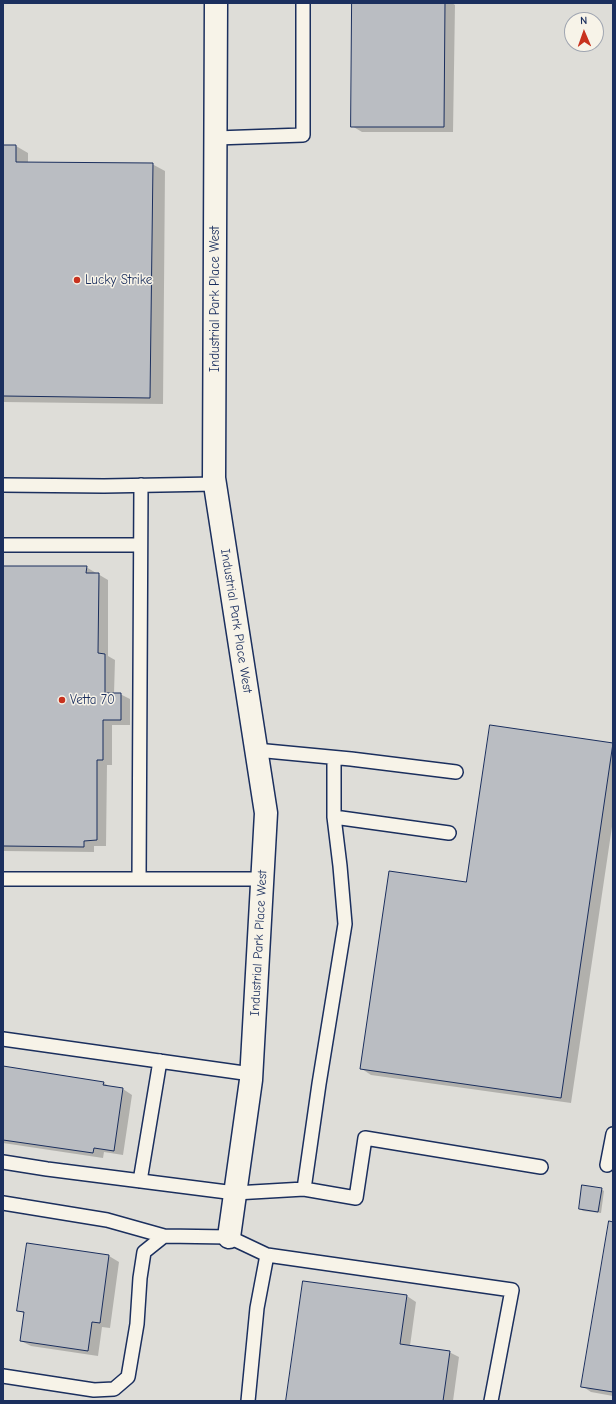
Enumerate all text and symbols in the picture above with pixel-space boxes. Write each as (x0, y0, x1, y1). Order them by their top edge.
north arrow (564, 12, 604, 52)
text: N (580, 14, 587, 27)
street label: Industrial Park Place West (207, 226, 223, 372)
place label: Lucky Strike (85, 272, 152, 288)
marker: Lucky Strike (72, 275, 82, 285)
street label: Industrial Park Place West (217, 548, 255, 694)
place label: Vetta 70 (70, 692, 115, 708)
marker: Vetta 70 (57, 695, 67, 705)
street label: Industrial Park Place West (247, 870, 271, 1016)

